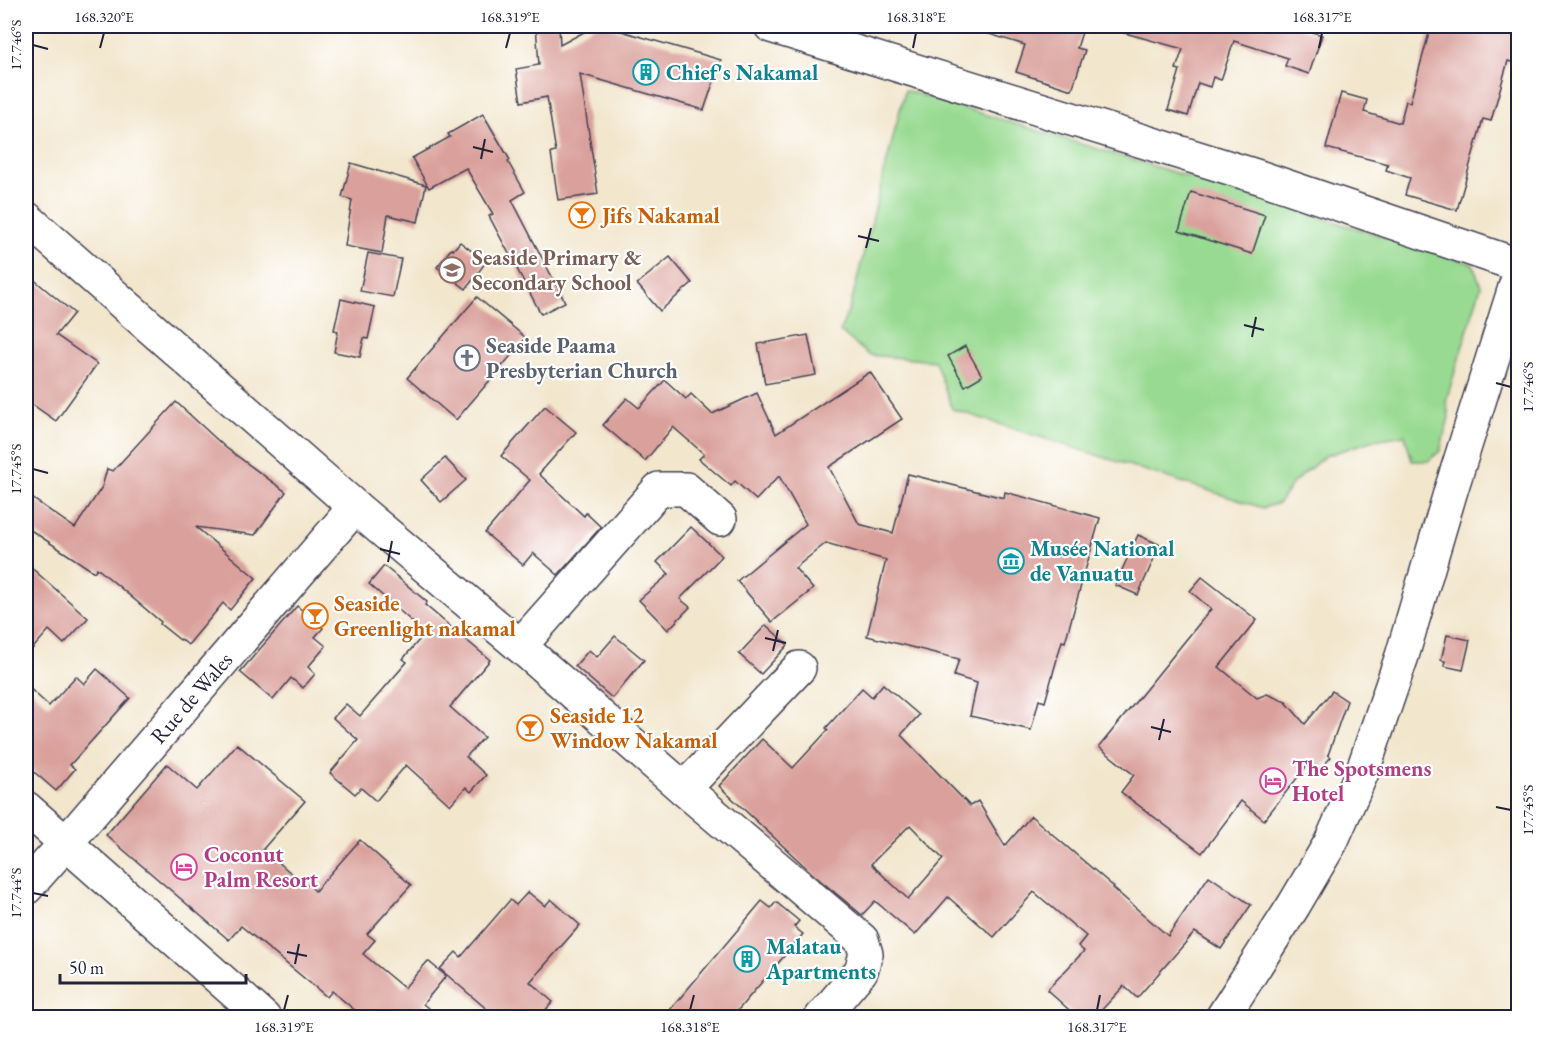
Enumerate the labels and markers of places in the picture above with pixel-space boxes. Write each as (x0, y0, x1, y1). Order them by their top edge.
building icon: Chief's Nakamal (631, 57, 661, 87)
place label: Chief's Nakamal (666, 58, 818, 87)
bar icon: Jifs Nakamal (567, 200, 597, 230)
place label: Jifs Nakamal (600, 201, 720, 230)
place label: Seaside Primary & Secondary School (472, 243, 642, 297)
school or university icon: Seaside Primary & Secondary School (437, 255, 467, 285)
place label: Seaside Paama Presbyterian Church (486, 331, 678, 385)
church icon: Seaside Paama Presbyterian Church (452, 343, 482, 373)
place label: Musée National de Vanuatu (1030, 534, 1174, 588)
museum icon: Musée National de Vanuatu (996, 546, 1026, 576)
place label: Seaside Greenlight nakamal (334, 589, 516, 643)
bar icon: Seaside Greenlight nakamal (300, 601, 330, 631)
place label: Seaside 12 Window Nakamal (550, 701, 717, 755)
bar icon: Seaside 12 Window Nakamal (515, 713, 545, 743)
place label: The Spotsmens Hotel (1292, 754, 1431, 808)
hotel icon: The Spotsmens Hotel (1258, 766, 1288, 796)
place label: Coconut Palm Resort (204, 840, 319, 894)
hotel icon: Coconut Palm Resort (169, 852, 199, 882)
place label: Malatau Apartments (765, 932, 876, 986)
building icon: Malatau Apartments (732, 944, 762, 974)

